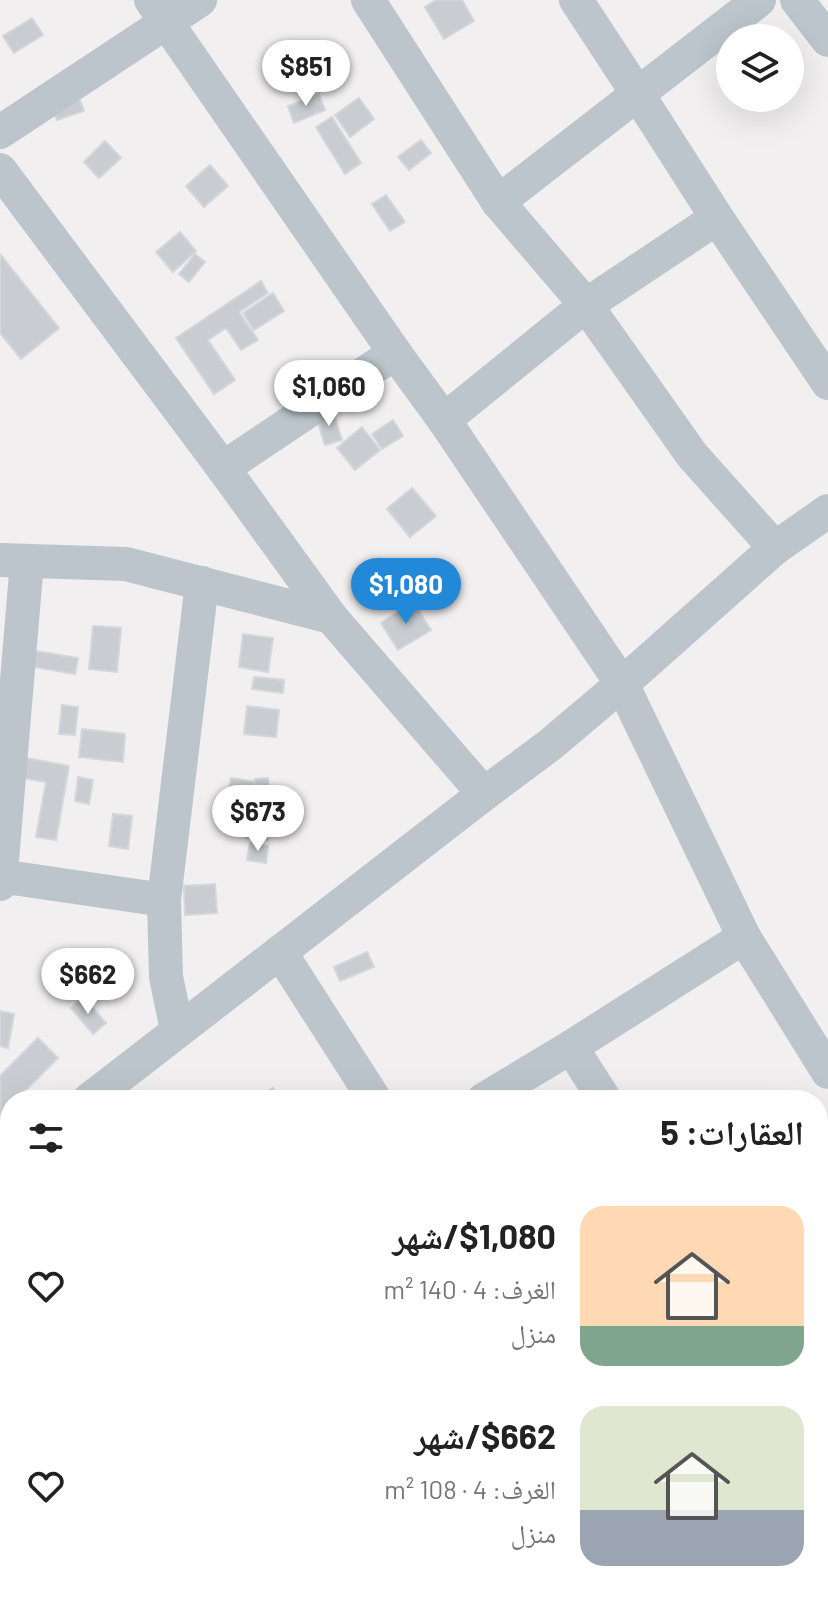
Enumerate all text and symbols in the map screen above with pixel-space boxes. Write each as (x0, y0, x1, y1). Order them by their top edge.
map controls (716, 24, 804, 112)
button: layers (716, 24, 804, 112)
pin: $851 (259, 40, 353, 108)
text: $851 (280, 50, 332, 81)
pin: $1,060 (264, 360, 394, 428)
text: $1,060 (292, 370, 366, 401)
pin: $1,080 (341, 558, 471, 626)
text: $1,080 (369, 568, 443, 599)
pin: $673 (211, 785, 305, 853)
text: $673 (230, 795, 286, 826)
pin: $662 (41, 948, 135, 1016)
text: $662 (59, 958, 117, 989)
text: العقارات: 5 (661, 1111, 804, 1152)
icon: filters (24, 1116, 68, 1160)
text: $1,080/شهر (392, 1215, 556, 1256)
icon: home (644, 1238, 740, 1334)
icon: heart (24, 1264, 68, 1308)
text: الغرف: 4 · 140 m² (383, 1273, 556, 1304)
text: منزل (511, 1317, 556, 1348)
text: $662/شهر (414, 1415, 556, 1456)
icon: home (644, 1438, 740, 1534)
icon: heart (24, 1464, 68, 1508)
text: الغرف: 4 · 108 m² (384, 1473, 556, 1504)
text: منزل (511, 1517, 556, 1548)

